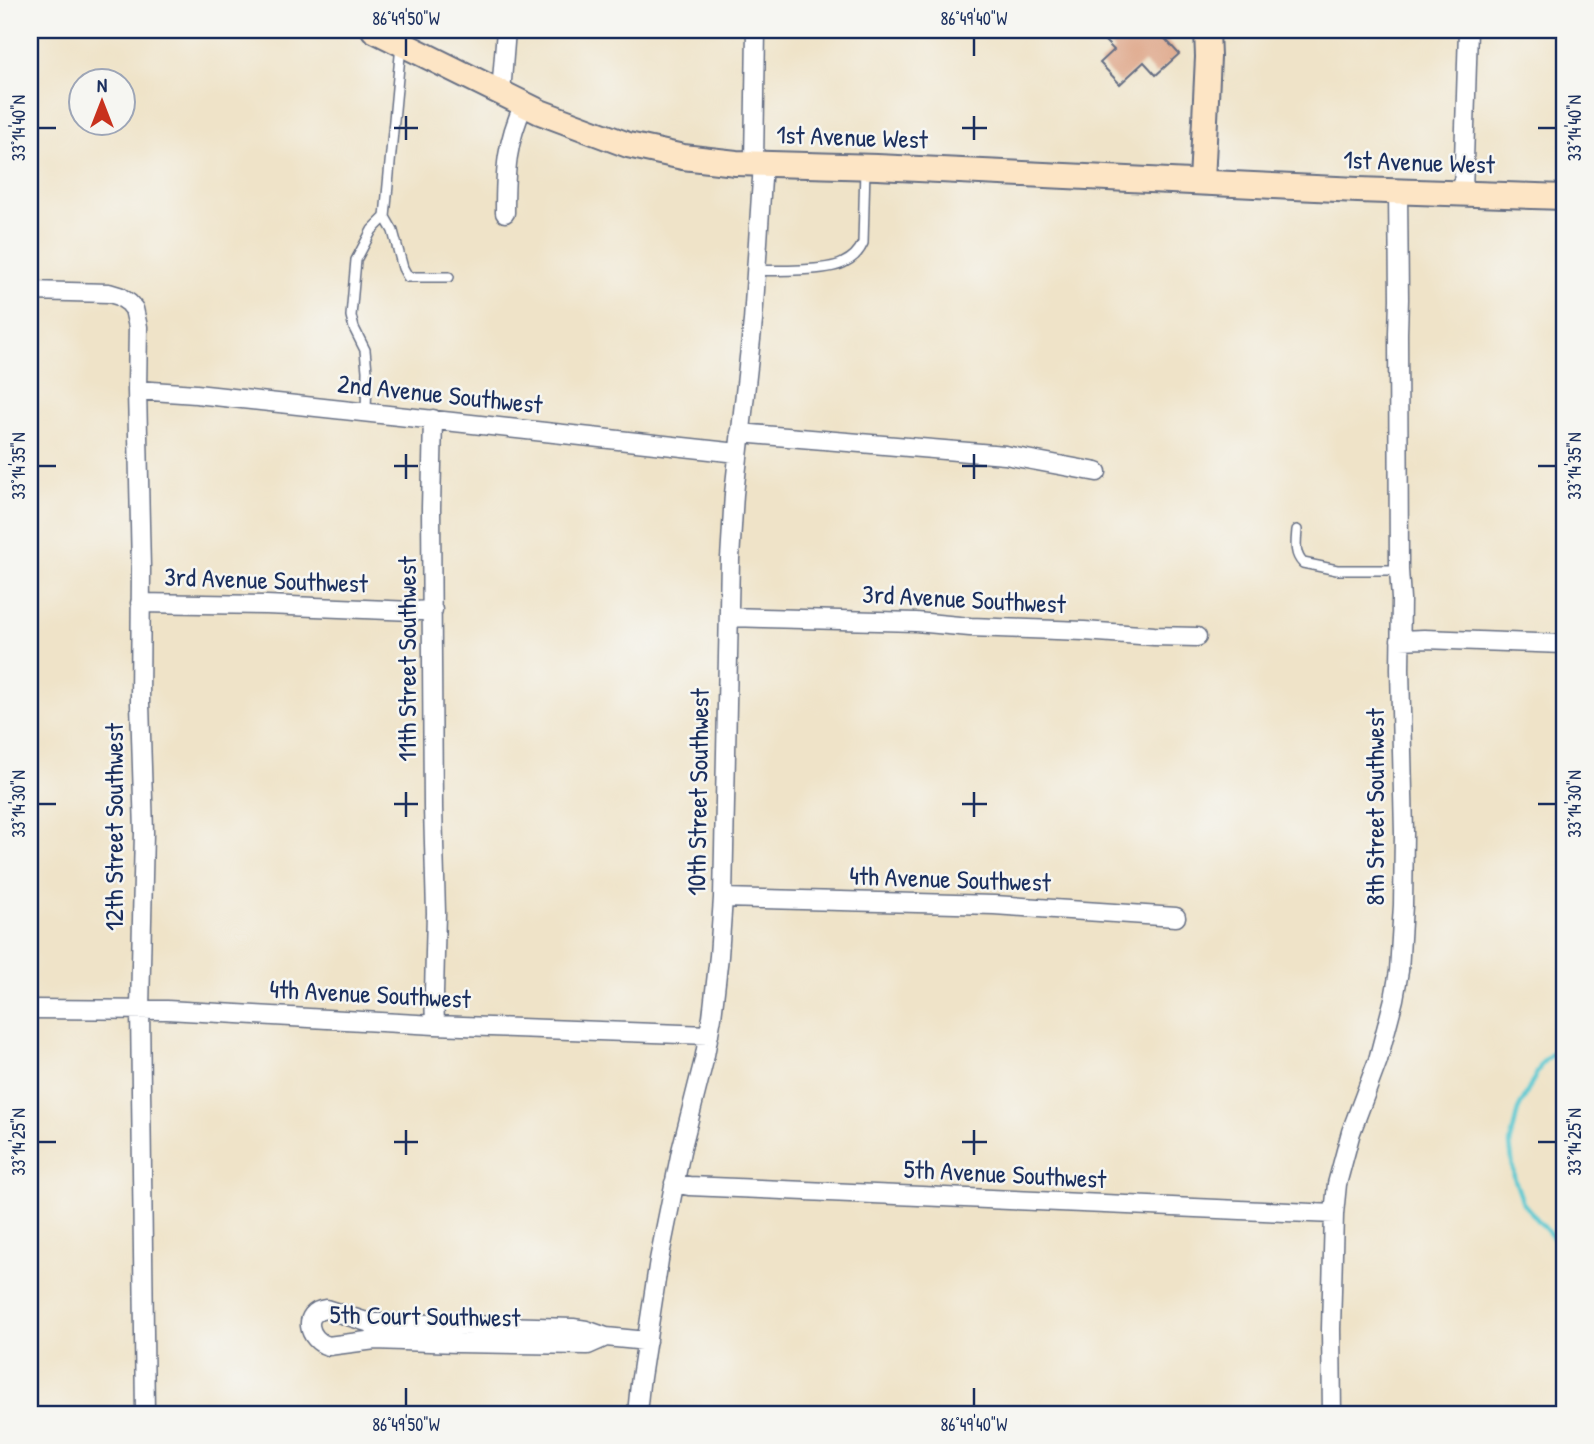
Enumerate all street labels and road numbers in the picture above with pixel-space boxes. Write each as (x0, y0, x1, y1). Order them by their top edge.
street label: 1st Avenue West (776, 116, 929, 157)
street label: 1st Avenue West (1343, 141, 1496, 182)
street label: 2nd Avenue Southwest (336, 365, 545, 422)
street label: 11th Street Southwest (389, 555, 424, 762)
street label: 3rd Avenue Southwest (164, 558, 369, 601)
street label: 3rd Avenue Southwest (861, 576, 1068, 621)
street label: 10th Street Southwest (678, 687, 717, 896)
street label: 8th Street Southwest (1357, 707, 1392, 906)
street label: 12th Street Southwest (96, 722, 131, 931)
street label: 4th Avenue Southwest (849, 857, 1052, 900)
street label: 4th Avenue Southwest (268, 971, 473, 1016)
street label: 5th Avenue Southwest (903, 1151, 1108, 1196)
street label: 5th Court Southwest (329, 1296, 522, 1335)

